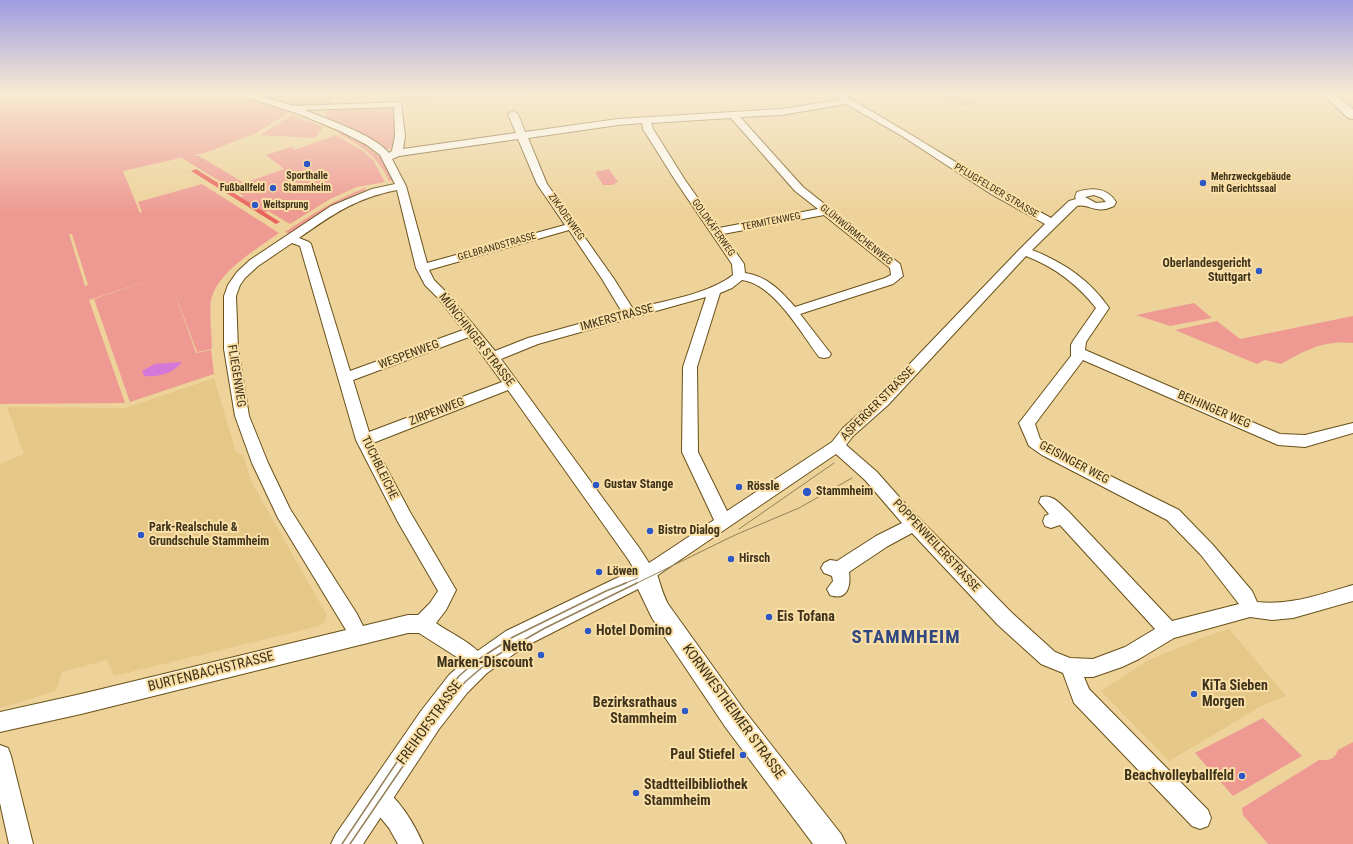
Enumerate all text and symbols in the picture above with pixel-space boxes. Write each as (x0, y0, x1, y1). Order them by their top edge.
marker: Sporthalle Stammheim (302, 159, 312, 169)
street label: PFLUGFELDER STRASSE (952, 161, 1040, 221)
place label: Sporthalle Stammheim (283, 170, 331, 194)
place label: Mehrzweckgebäude mit Gerichtssaal (1211, 171, 1291, 194)
marker: Mehrzweckgebäude mit Gerichtssaal (1198, 178, 1208, 188)
place label: Fußballfeld (220, 182, 265, 194)
marker: Fußballfeld (268, 183, 278, 193)
street label: ZIKADENWEG (546, 191, 586, 243)
street label: GOLDKÄFERWEG (689, 197, 737, 259)
place label: Weitsprung (263, 199, 308, 211)
marker: Weitsprung (250, 200, 260, 210)
street label: GLÜHWÜRMCHENWEG (817, 202, 895, 268)
street label: TERMITENWEG (740, 210, 802, 234)
street label: GELBRANDSTRASSE (456, 230, 538, 264)
place label: Oberlandesgericht Stuttgart (1162, 257, 1251, 285)
marker: Oberlandesgericht Stuttgart (1254, 266, 1264, 276)
street label: MÜNCHINGER STRASSE (435, 291, 517, 389)
street label: IMKERSTRASSE (579, 301, 655, 335)
street label: WESPENWEG (377, 337, 441, 373)
street label: FLIEGENWEG (224, 344, 248, 408)
street label: ASPERGER STRASSE (838, 364, 918, 444)
street label: BEIHINGER WEG (1175, 388, 1253, 432)
street label: ZIRPENWEG (407, 395, 467, 429)
street label: TUCHBLEICHE (357, 434, 401, 502)
street label: GEISINGER WEG (1037, 439, 1111, 487)
place label: Gustav Stange (604, 478, 673, 492)
marker: Gustav Stange (591, 480, 601, 490)
place label: Rössle (747, 480, 779, 494)
marker: Rössle (734, 482, 744, 492)
place label: Stammheim (816, 485, 873, 499)
marker: Stammheim (801, 486, 813, 498)
street label: POPPENWEILERSTRASSE (890, 497, 982, 595)
place label: Park-Realschule & Grundschule Stammheim (149, 521, 269, 549)
place label: Bistro Dialog (658, 524, 720, 538)
marker: Bistro Dialog (645, 526, 655, 536)
marker: Park-Realschule & Grundschule Stammheim (136, 530, 146, 540)
place label: Hirsch (739, 552, 770, 566)
marker: Hirsch (726, 554, 736, 564)
place label: Löwen (607, 565, 638, 579)
marker: Löwen (594, 567, 604, 577)
place label: Eis Tofana (777, 609, 835, 625)
marker: Eis Tofana (764, 612, 774, 622)
place label: Hotel Domino (596, 623, 672, 639)
marker: Hotel Domino (583, 626, 593, 636)
district label: STAMMHEIM (851, 627, 961, 649)
place label: Netto Marken-Discount (437, 639, 533, 672)
street label: KORNWESTHEIMER STRASSE (678, 641, 788, 783)
street label: BURTENBACHSTRASSE (146, 648, 276, 696)
marker: Netto Marken-Discount (536, 650, 546, 660)
street label: FREIHOFSTRASSE (394, 678, 466, 768)
place label: KiTa Sieben Morgen (1202, 678, 1268, 710)
marker: KiTa Sieben Morgen (1189, 689, 1199, 699)
place label: Bezirksrathaus Stammheim (593, 695, 677, 728)
marker: Bezirksrathaus Stammheim (680, 706, 690, 716)
place label: Paul Stiefel (670, 747, 735, 763)
marker: Paul Stiefel (738, 750, 748, 760)
place label: Beachvolleyballfeld (1124, 768, 1234, 784)
marker: Beachvolleyballfeld (1237, 771, 1247, 781)
place label: Stadtteilbibliothek Stammheim (644, 777, 748, 810)
marker: Stadtteilbibliothek Stammheim (631, 788, 641, 798)

